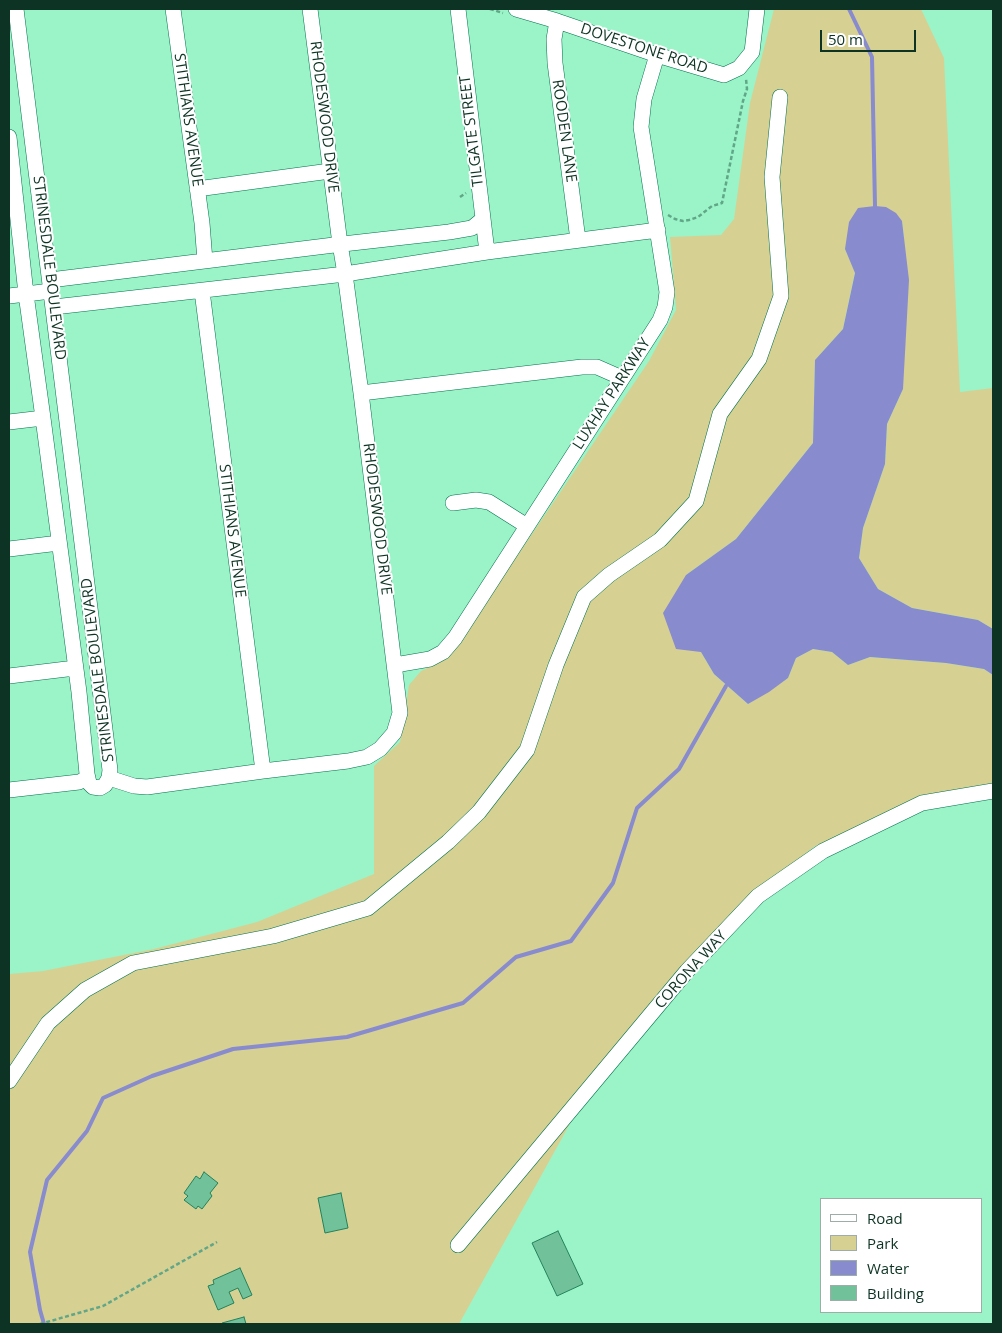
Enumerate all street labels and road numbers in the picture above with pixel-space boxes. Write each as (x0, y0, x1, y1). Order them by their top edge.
street label: DOVESTONE ROAD (578, 20, 710, 78)
street label: RHODESWOOD DRIVE (306, 40, 342, 194)
street label: STITHIANS AVENUE (170, 52, 206, 188)
street label: TILGATE STREET (456, 74, 488, 188)
street label: ROODEN LANE (548, 78, 580, 184)
street label: STRINESDALE BOULEVARD (29, 175, 69, 361)
street label: LUXHAY PARKWAY (569, 335, 655, 453)
street label: RHODESWOOD DRIVE (359, 442, 395, 596)
street label: STITHIANS AVENUE (215, 463, 249, 599)
street label: STRINESDALE BOULEVARD (78, 577, 118, 763)
street label: CORONA WAY (651, 927, 731, 1013)

